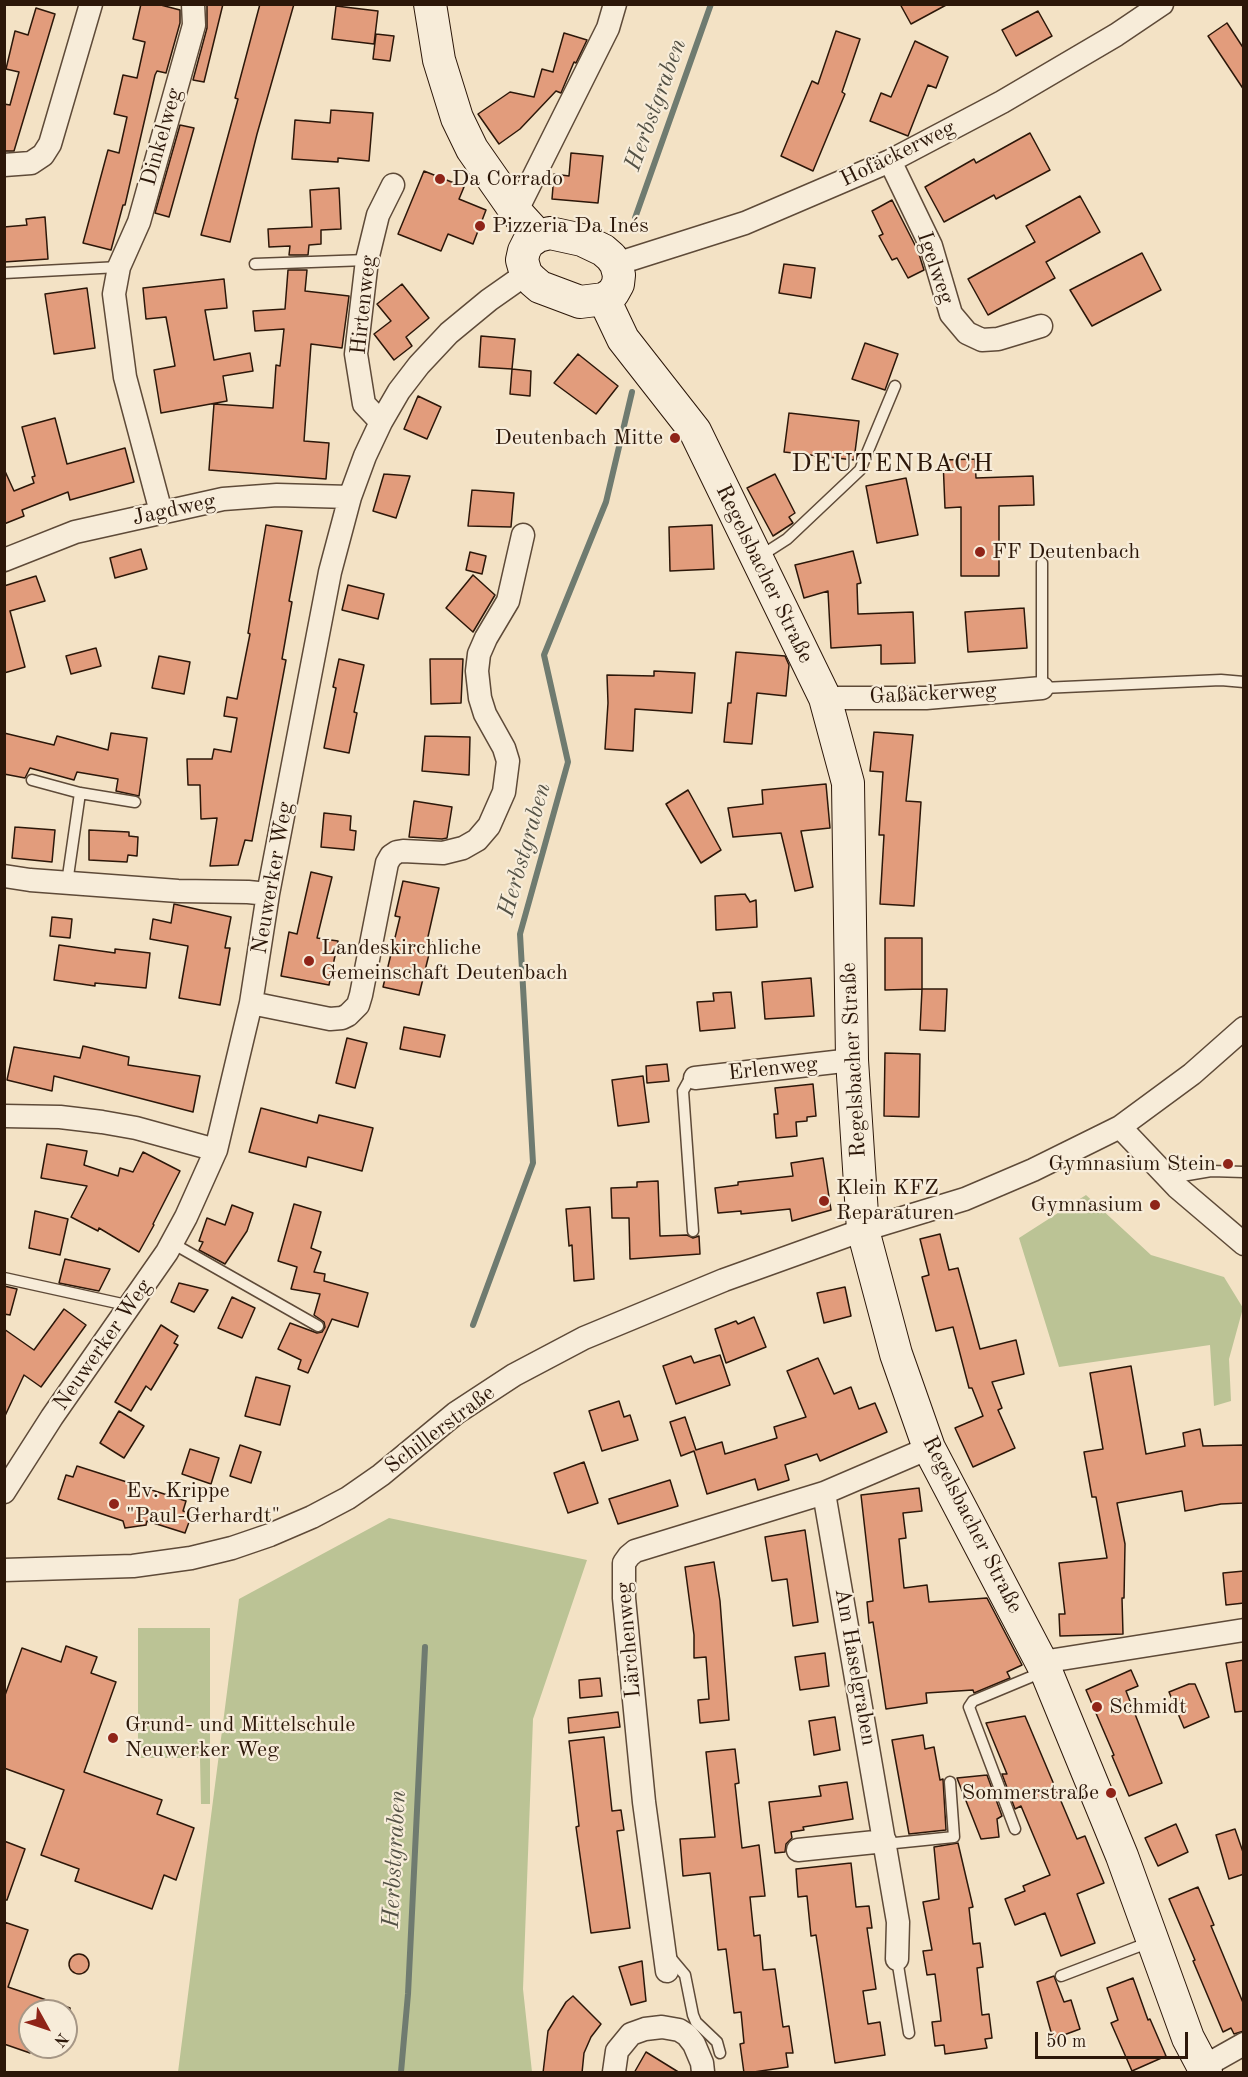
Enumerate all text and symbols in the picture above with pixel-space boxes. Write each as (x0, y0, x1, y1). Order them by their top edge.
water label: Herbstgraben (619, 35, 693, 175)
street label: Dinkelweg (135, 85, 189, 189)
street label: Hofäckerweg (836, 115, 960, 193)
place label: Da Corrado (452, 166, 563, 192)
marker: Da Corrado (433, 172, 447, 186)
place label: Pizzeria Da Inés (492, 213, 649, 239)
marker: Pizzeria Da Inés (473, 219, 487, 233)
street label: Igelweg (910, 228, 960, 308)
street label: Hirtenweg (346, 254, 382, 356)
place label: Deutenbach Mitte (495, 425, 663, 451)
marker: Deutenbach Mitte (668, 431, 682, 445)
district label: DEUTENBACH (791, 448, 995, 480)
street label: Regelsbacher Straße (709, 480, 819, 668)
street label: Jagdweg (130, 488, 218, 532)
place label: FF Deutenbach (992, 539, 1140, 565)
marker: FF Deutenbach (973, 545, 987, 559)
street label: Gaßäckerweg (869, 677, 997, 711)
water label: Herbstgraben (492, 779, 558, 921)
street label: Neuwerker Weg (247, 800, 299, 956)
place label: Landeskirchliche Gemeinschaft Deutenbach (321, 935, 568, 986)
marker: Landeskirchliche Gemeinschaft Deutenbach (302, 954, 316, 968)
street label: Regelsbacher Straße (836, 962, 872, 1158)
street label: Erlenweg (727, 1051, 819, 1087)
place label: Gymnasium Stein (1048, 1151, 1216, 1177)
marker: Gymnasium Stein (1221, 1157, 1235, 1171)
place label: Klein KFZ Reparaturen (836, 1175, 954, 1226)
place label: Gymnasium (1031, 1192, 1143, 1218)
marker: Klein KFZ Reparaturen (817, 1194, 831, 1208)
marker: Gymnasium (1148, 1198, 1162, 1212)
street label: Neuwerker Weg (48, 1274, 158, 1416)
street label: Schillerstraße (380, 1380, 500, 1480)
street label: Regelsbacher Straße (916, 1432, 1028, 1618)
place label: Ev. Krippe "Paul-Gerhardt" (126, 1478, 280, 1530)
marker: Ev. Krippe "Paul-Gerhardt" (107, 1497, 121, 1511)
street label: Lärchenweg (611, 1581, 647, 1699)
street label: Am Haselgraben (828, 1586, 882, 1748)
place label: Schmidt (1109, 1694, 1187, 1720)
marker: Schmidt (1090, 1700, 1104, 1714)
place label: Grund- und Mittelschule Neuwerker Weg (125, 1712, 355, 1764)
marker: Grund- und Mittelschule Neuwerker Weg (106, 1731, 120, 1745)
place label: Sommerstraße (962, 1780, 1099, 1806)
marker: Sommerstraße (1104, 1786, 1118, 1800)
water label: Herbstgraben (377, 1789, 413, 1929)
north arrow (18, 1999, 78, 2059)
scale bar (1038, 2020, 1191, 2058)
text: N (50, 2029, 70, 2049)
text: 50 m (1046, 2033, 1086, 2051)

